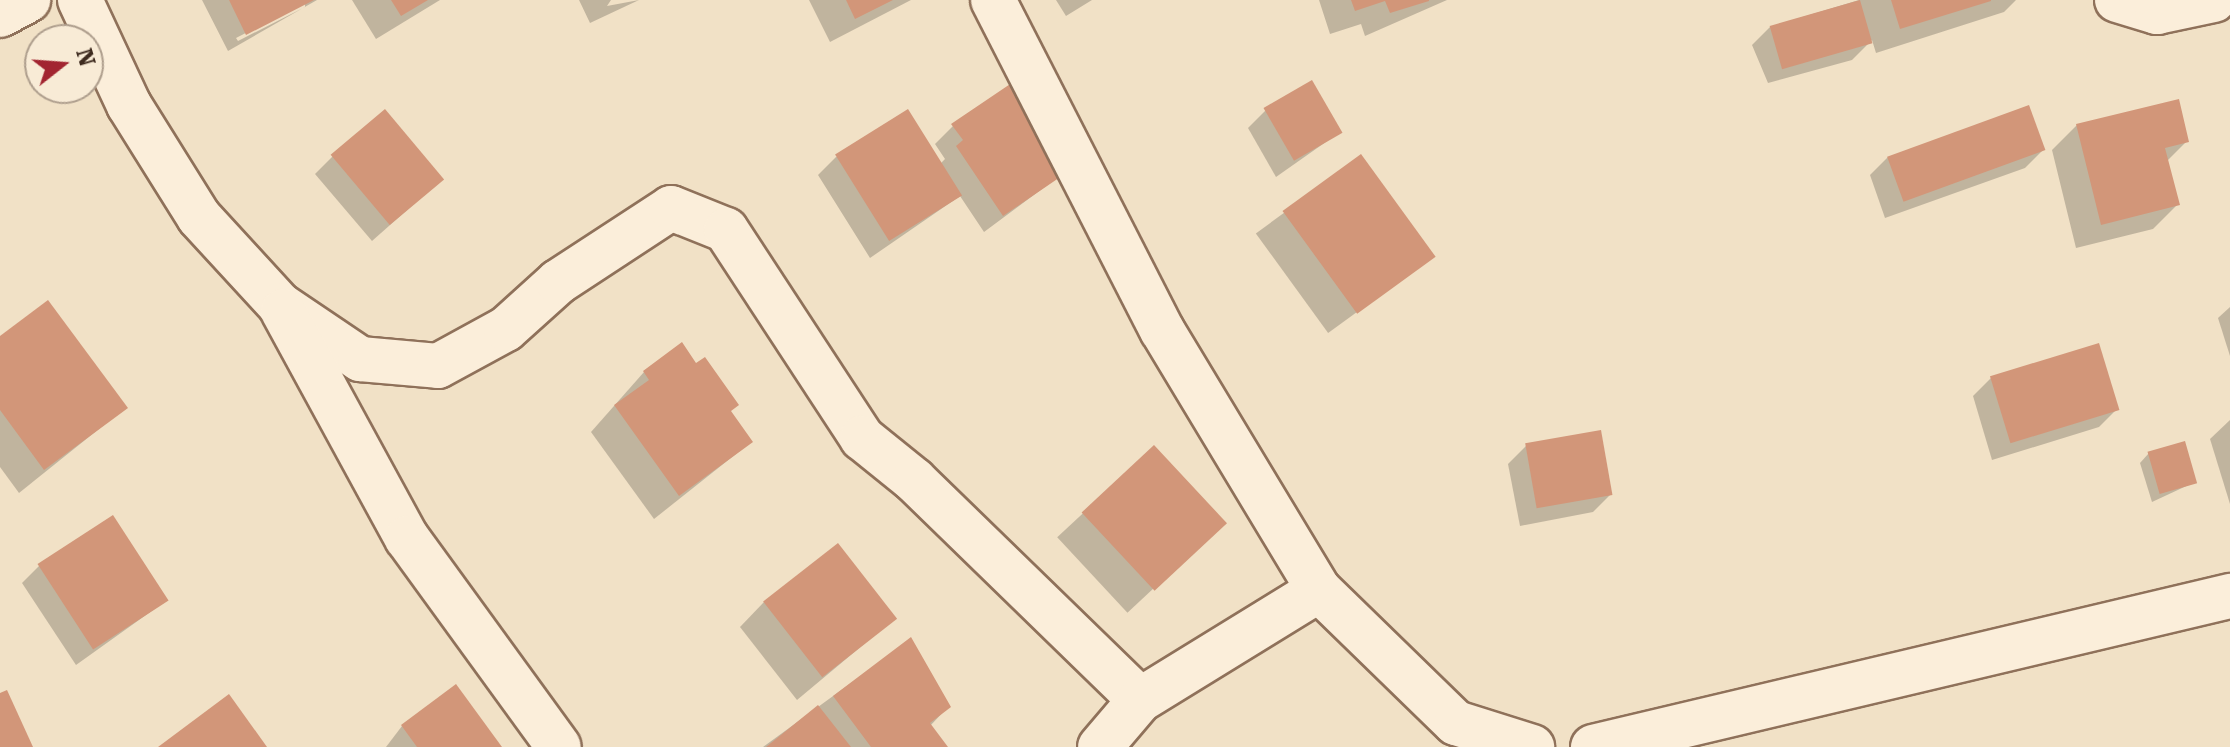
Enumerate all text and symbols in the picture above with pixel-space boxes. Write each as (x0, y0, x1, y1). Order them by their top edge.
north arrow (24, 24, 104, 104)
text: N (71, 46, 100, 69)

